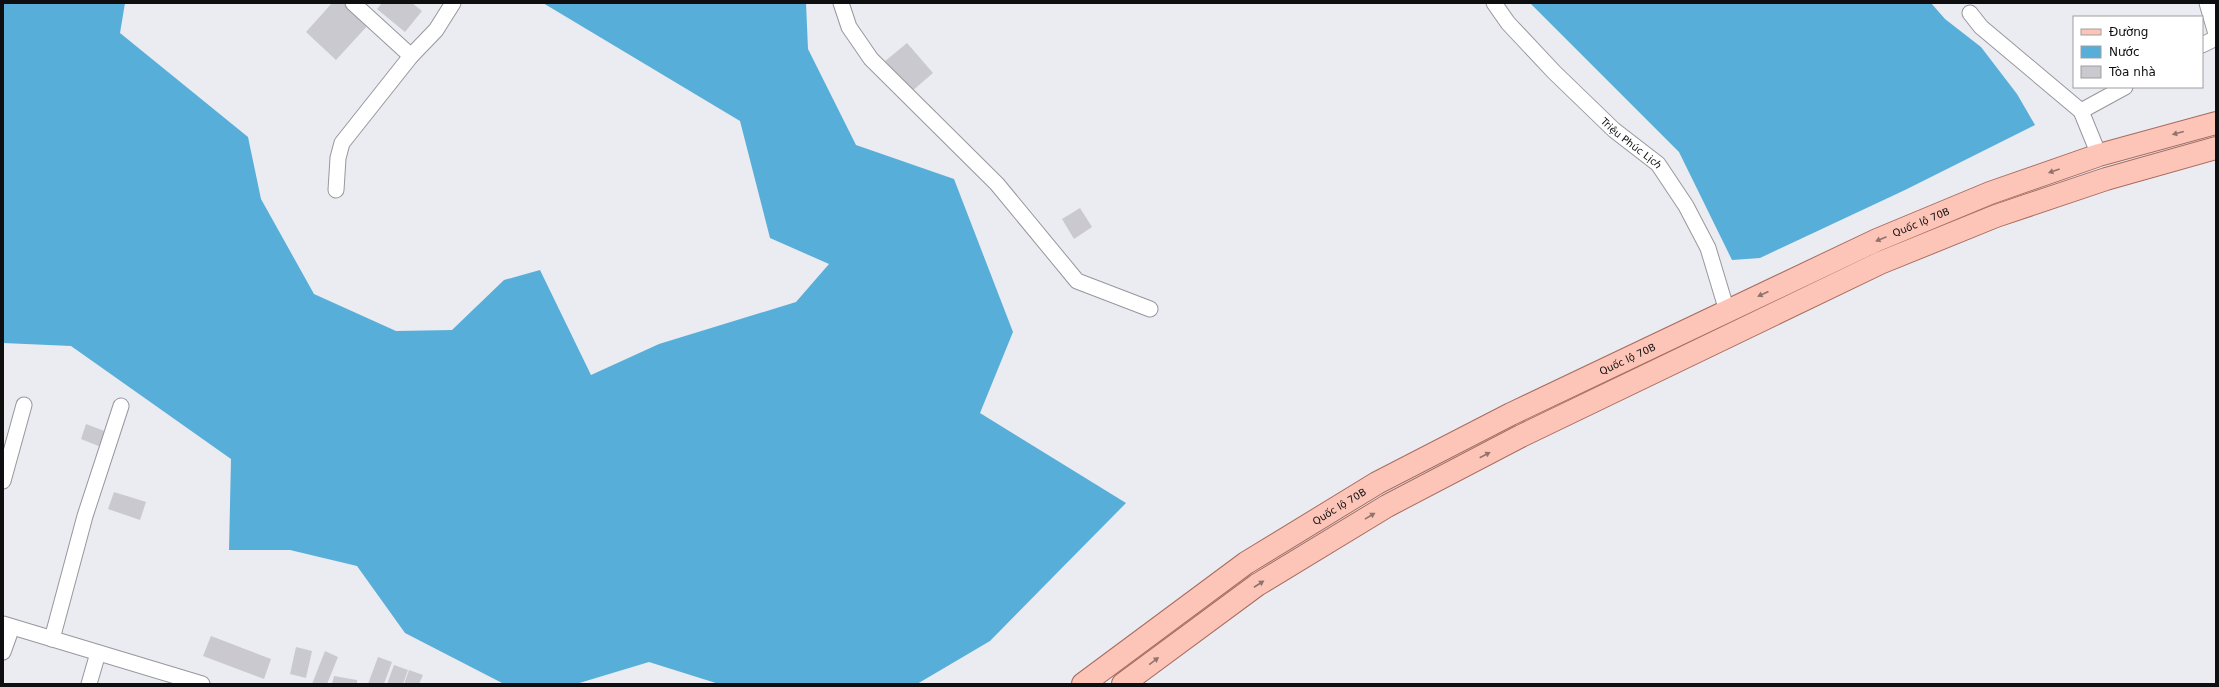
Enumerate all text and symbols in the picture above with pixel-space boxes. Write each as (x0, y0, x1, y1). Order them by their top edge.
legend (2073, 16, 2203, 88)
text: Đường (2109, 25, 2148, 39)
text: Nước (2109, 45, 2140, 59)
text: Tòa nhà (2108, 65, 2156, 79)
street label: Triệu Phúc Lịch (1598, 115, 1664, 170)
one-way arrow (2172, 130, 2184, 136)
one-way arrow (2048, 168, 2060, 174)
street label: Quốc lộ 70B (1891, 205, 1951, 239)
one-way arrow (1875, 236, 1887, 242)
one-way arrow (1758, 291, 1769, 297)
street label: Quốc lộ 70B (1598, 341, 1657, 377)
one-way arrow (1479, 452, 1491, 458)
street label: Quốc lộ 70B (1310, 486, 1368, 527)
one-way arrow (1364, 513, 1376, 520)
one-way arrow (1253, 580, 1265, 587)
one-way arrow (1149, 657, 1160, 665)

